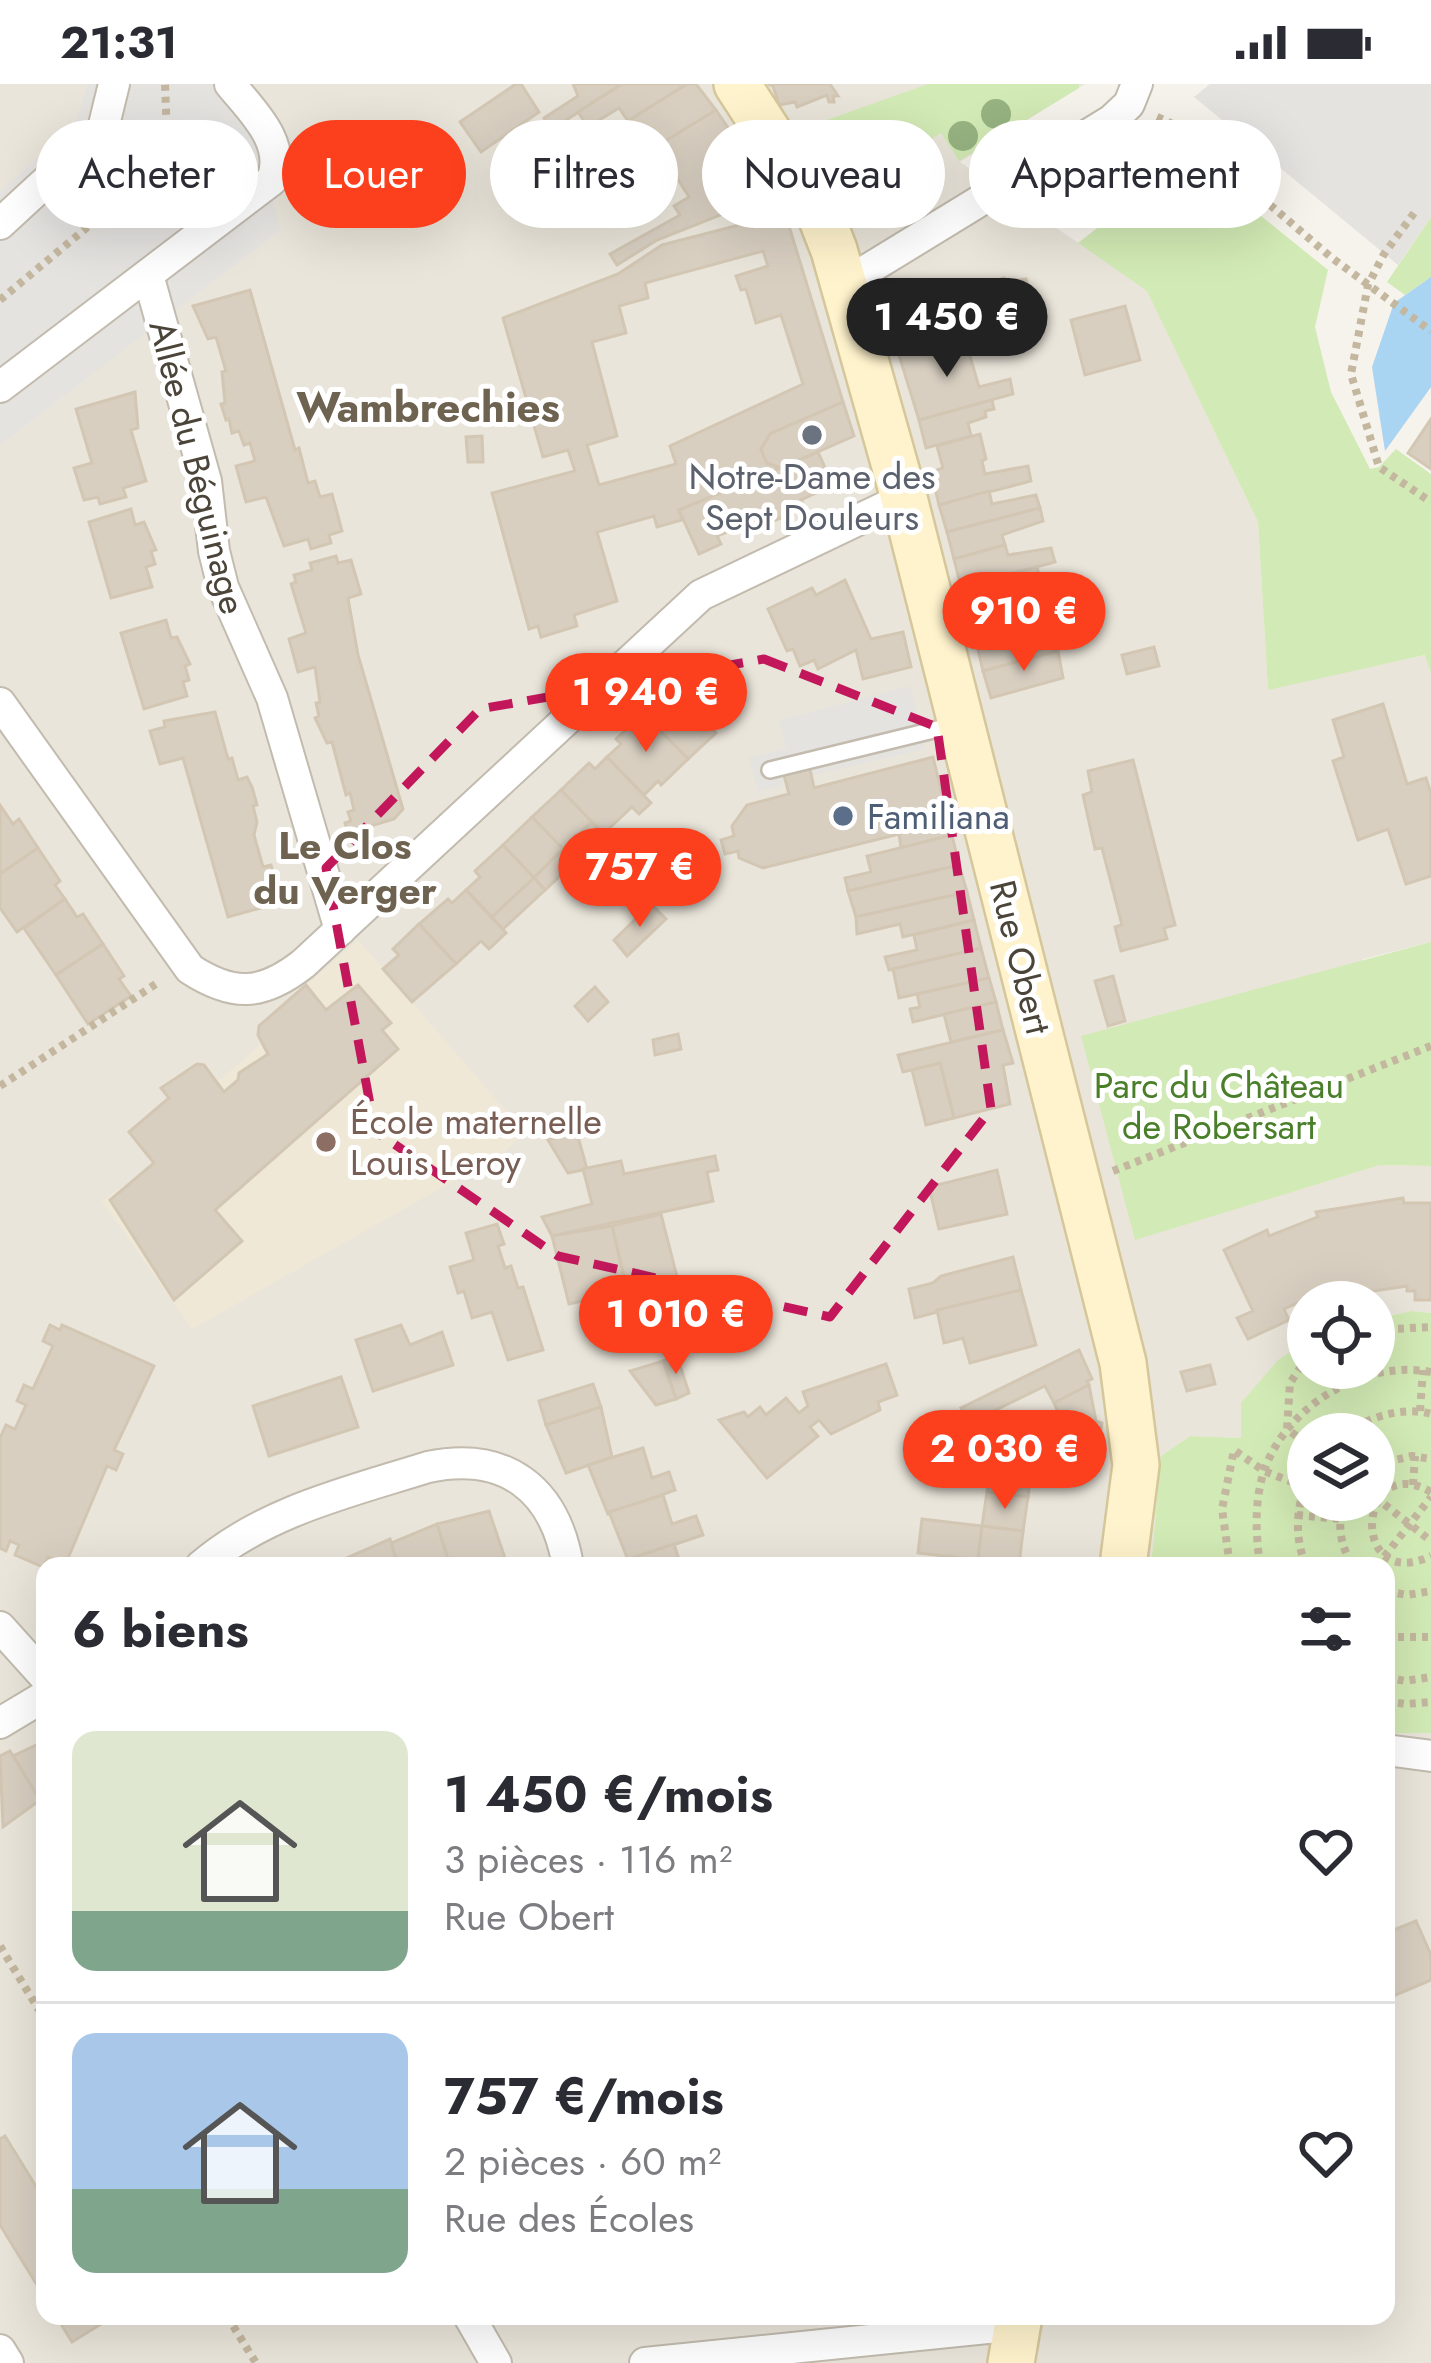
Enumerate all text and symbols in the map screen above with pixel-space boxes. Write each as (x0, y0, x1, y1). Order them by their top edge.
text: 21:31 (60, 10, 178, 75)
chip: Acheter (36, 120, 258, 228)
chip: Louer (282, 120, 466, 228)
chip: Filtres (490, 120, 678, 228)
chip: Nouveau (702, 120, 945, 228)
chip: Appartement (969, 120, 1281, 228)
pin: 1 450 € (836, 278, 1058, 380)
text: 1 450 € (874, 288, 1021, 345)
street label: Allée du Béguinage (136, 315, 260, 619)
district label: Wambrechies (296, 377, 560, 438)
marker: Notre-Dame des Sept Douleurs (799, 422, 825, 448)
place label: Notre-Dame des Sept Douleurs (689, 450, 935, 543)
pin: 910 € (940, 572, 1108, 674)
text: 910 € (969, 582, 1079, 639)
pin: 1 940 € (535, 653, 757, 755)
text: 1 940 € (572, 663, 720, 720)
place label: Familiana (867, 790, 1010, 842)
marker: Familiana (830, 803, 856, 829)
district label: Le Clos du Verger (253, 817, 437, 919)
pin: 757 € (556, 828, 724, 930)
text: 757 € (585, 838, 695, 895)
street label: Rue Obert (977, 875, 1065, 1040)
park label: Parc du Château de Robersart (1094, 1059, 1344, 1152)
place label: École maternelle Louis Leroy (350, 1095, 602, 1188)
marker: École maternelle Louis Leroy (313, 1129, 339, 1155)
pin: 1 010 € (565, 1275, 787, 1377)
map controls (1287, 1281, 1395, 1521)
button: locate (1287, 1281, 1395, 1389)
text: 1 010 € (606, 1285, 746, 1342)
pin: 2 030 € (894, 1410, 1116, 1512)
button: layers (1287, 1413, 1395, 1521)
text: 2 030 € (930, 1420, 1080, 1477)
text: 6 biens (72, 1592, 249, 1666)
icon: filters (1293, 1596, 1359, 1662)
text: 1 450 €/mois (444, 1757, 773, 1831)
icon: home (168, 1779, 312, 1923)
icon: heart (1293, 1818, 1359, 1884)
text: 3 pièces · 116 m² (444, 1831, 732, 1888)
text: Rue Obert (444, 1888, 614, 1945)
text: 757 €/mois (444, 2059, 724, 2133)
icon: home (168, 2081, 312, 2225)
icon: heart (1293, 2120, 1359, 2186)
text: 2 pièces · 60 m² (444, 2133, 721, 2190)
text: Rue des Écoles (444, 2190, 694, 2247)

